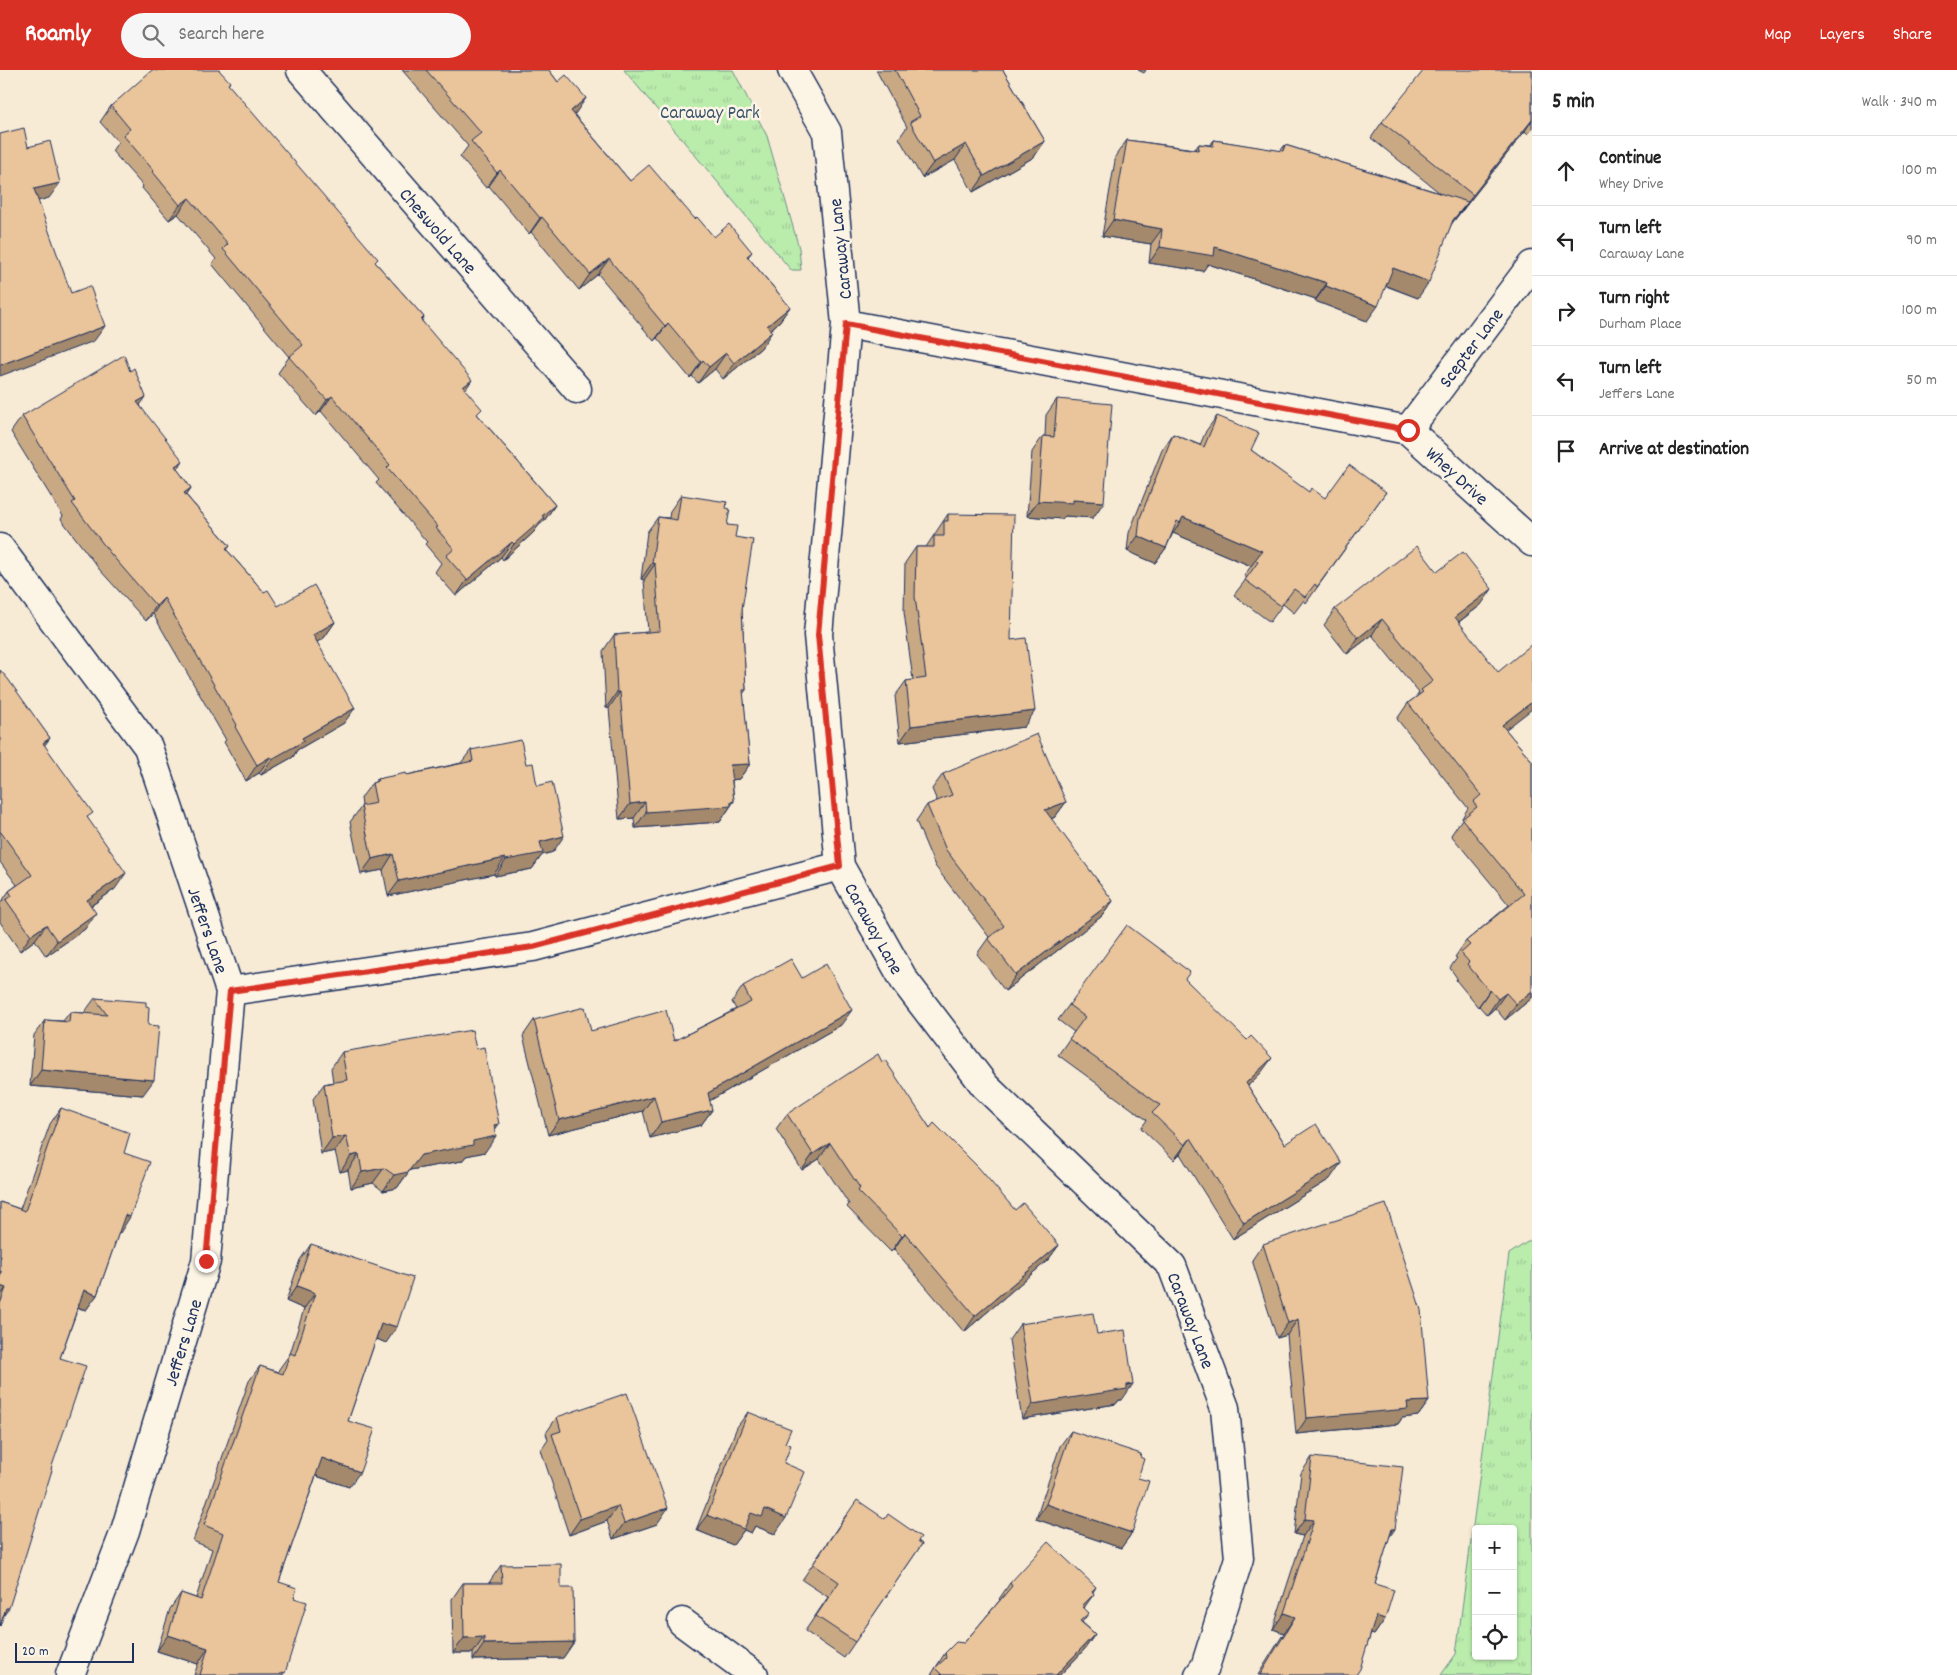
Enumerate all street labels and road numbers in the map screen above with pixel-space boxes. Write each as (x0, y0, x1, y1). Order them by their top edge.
street label: Cheswold Lane (391, 183, 482, 281)
street label: Caraway Lane (824, 197, 861, 300)
street label: Scepter Lane (1434, 304, 1512, 395)
street label: Whey Drive (1418, 442, 1493, 513)
street label: Caraway Lane (836, 879, 908, 981)
street label: Jeffers Lane (178, 884, 233, 978)
street label: Caraway Lane (1158, 1269, 1219, 1373)
street label: Jeffers Lane (159, 1296, 211, 1390)

